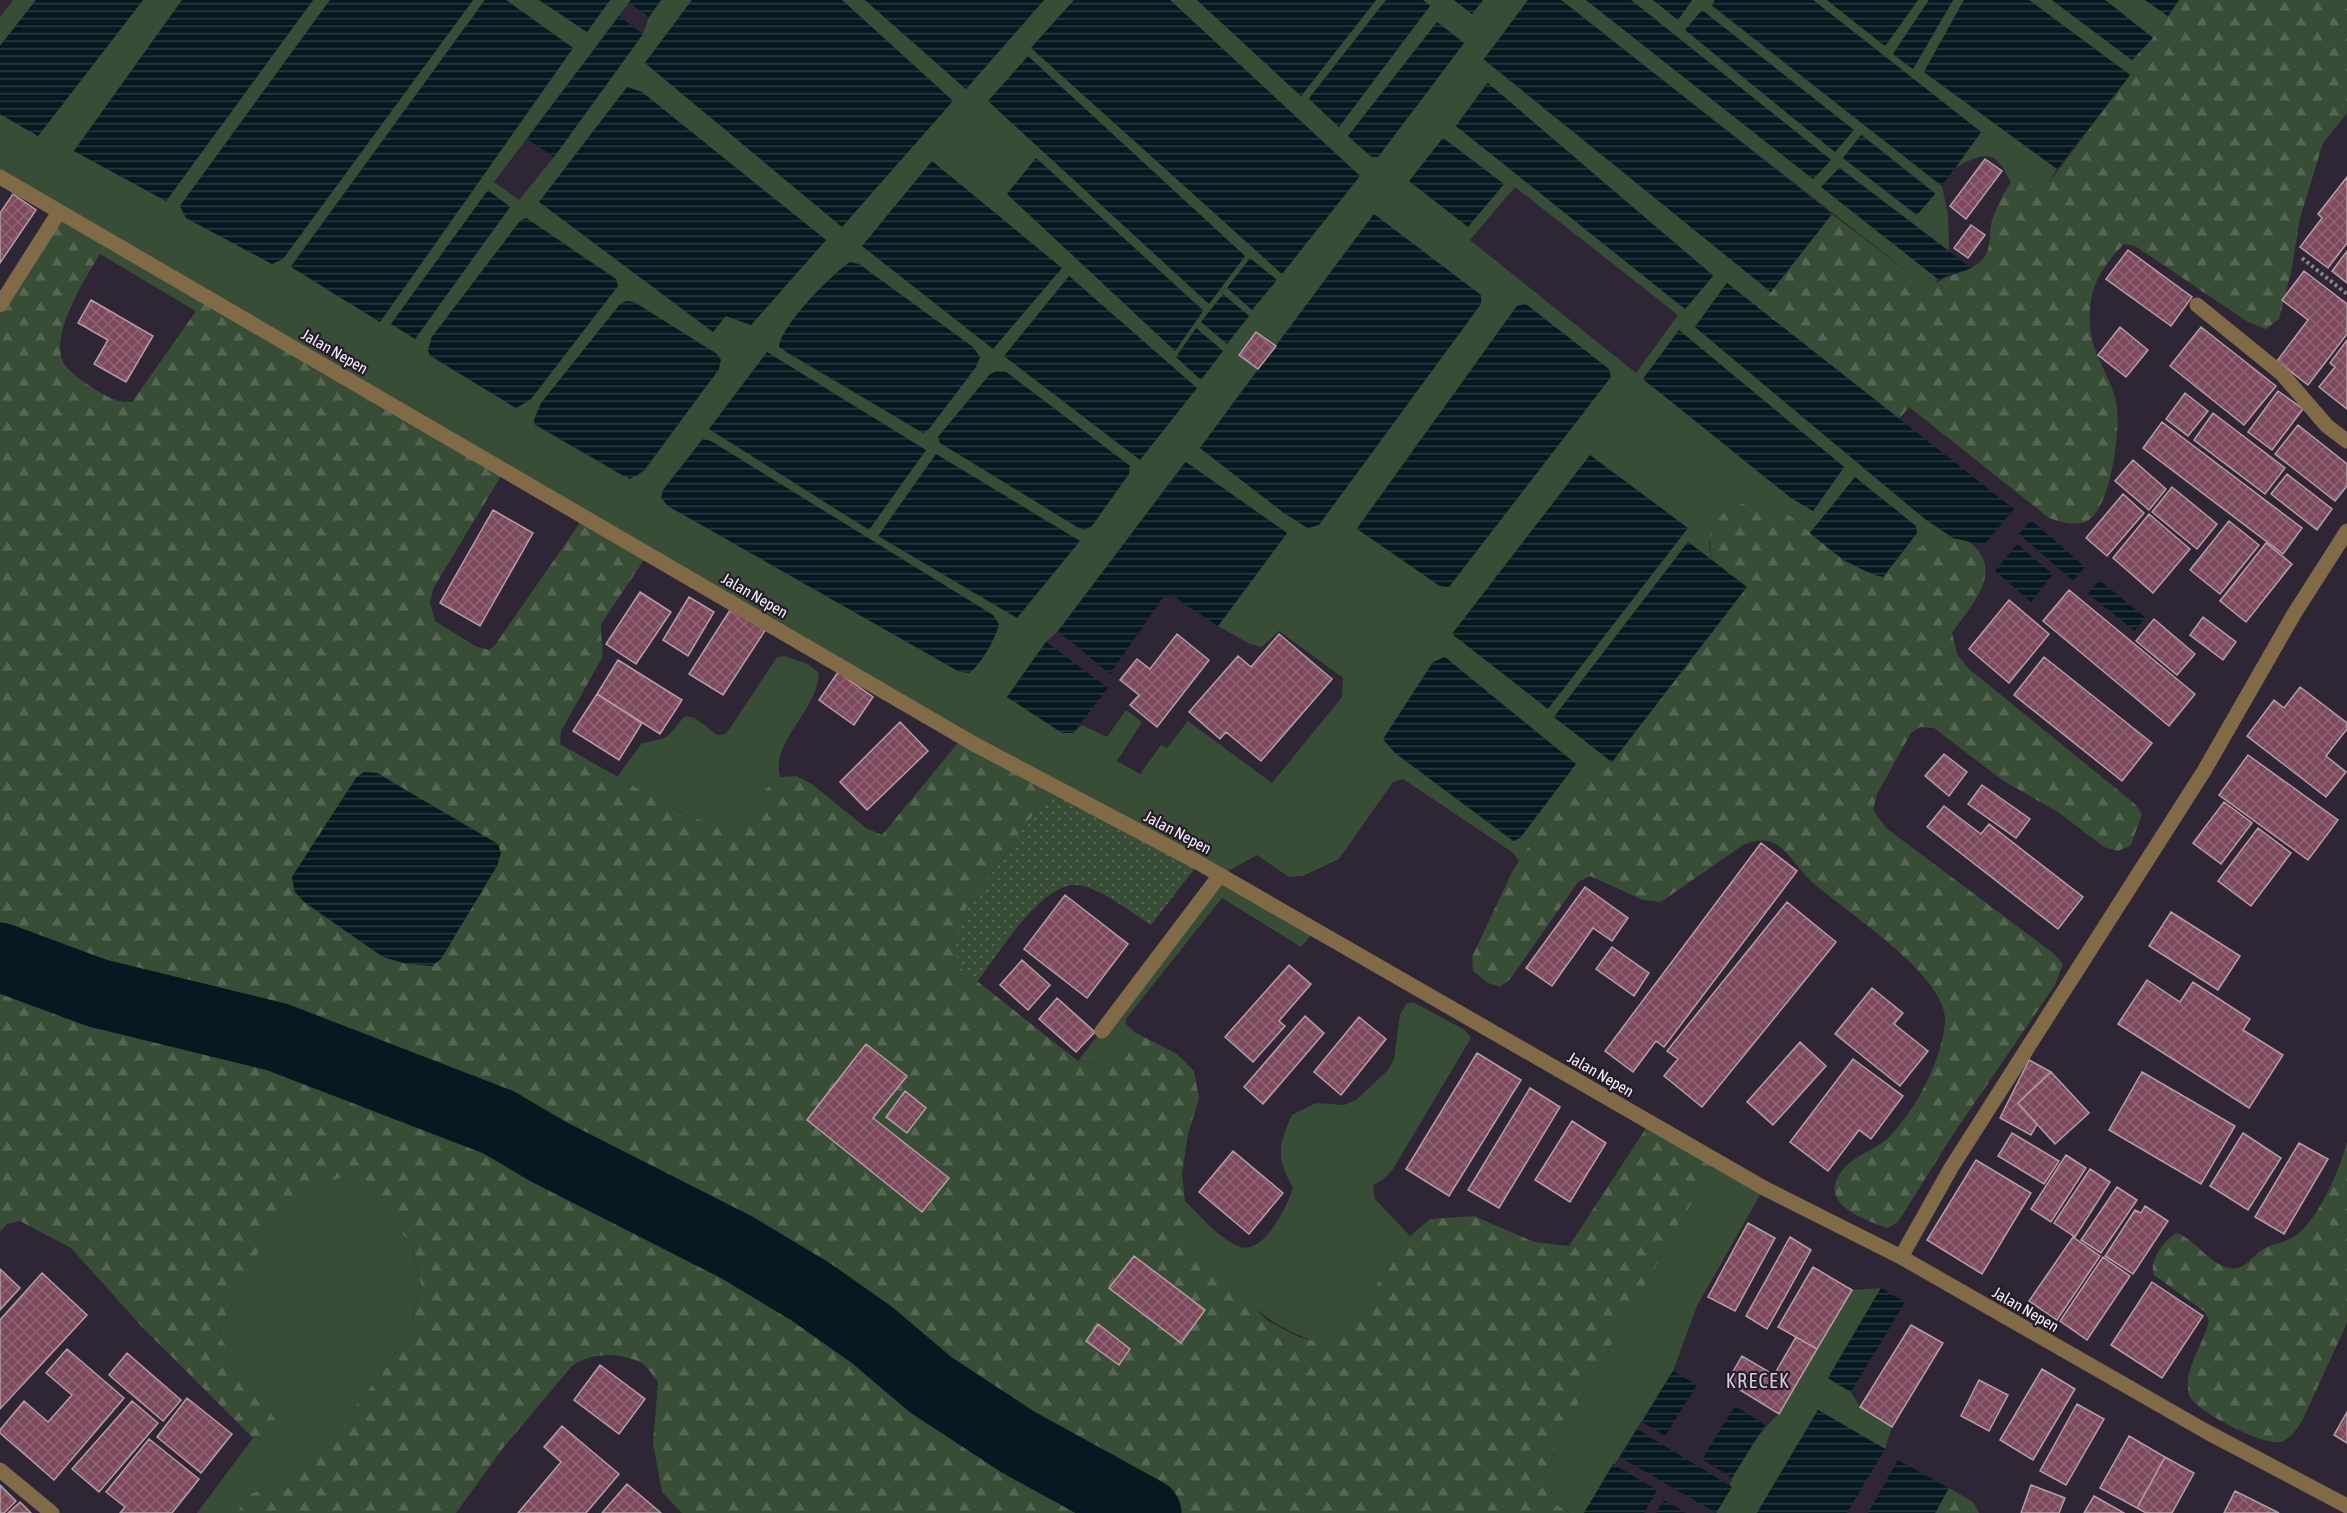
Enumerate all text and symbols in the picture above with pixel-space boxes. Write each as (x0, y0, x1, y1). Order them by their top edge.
street label: Jalan Nepen (298, 325, 371, 378)
street label: Jalan Nepen (718, 569, 791, 622)
street label: Jalan Nepen (1141, 807, 1215, 858)
street label: Jalan Nepen (1564, 1048, 1637, 1101)
street label: Jalan Nepen (1989, 1283, 2062, 1336)
district label: KRECEK (1726, 1369, 1790, 1392)

